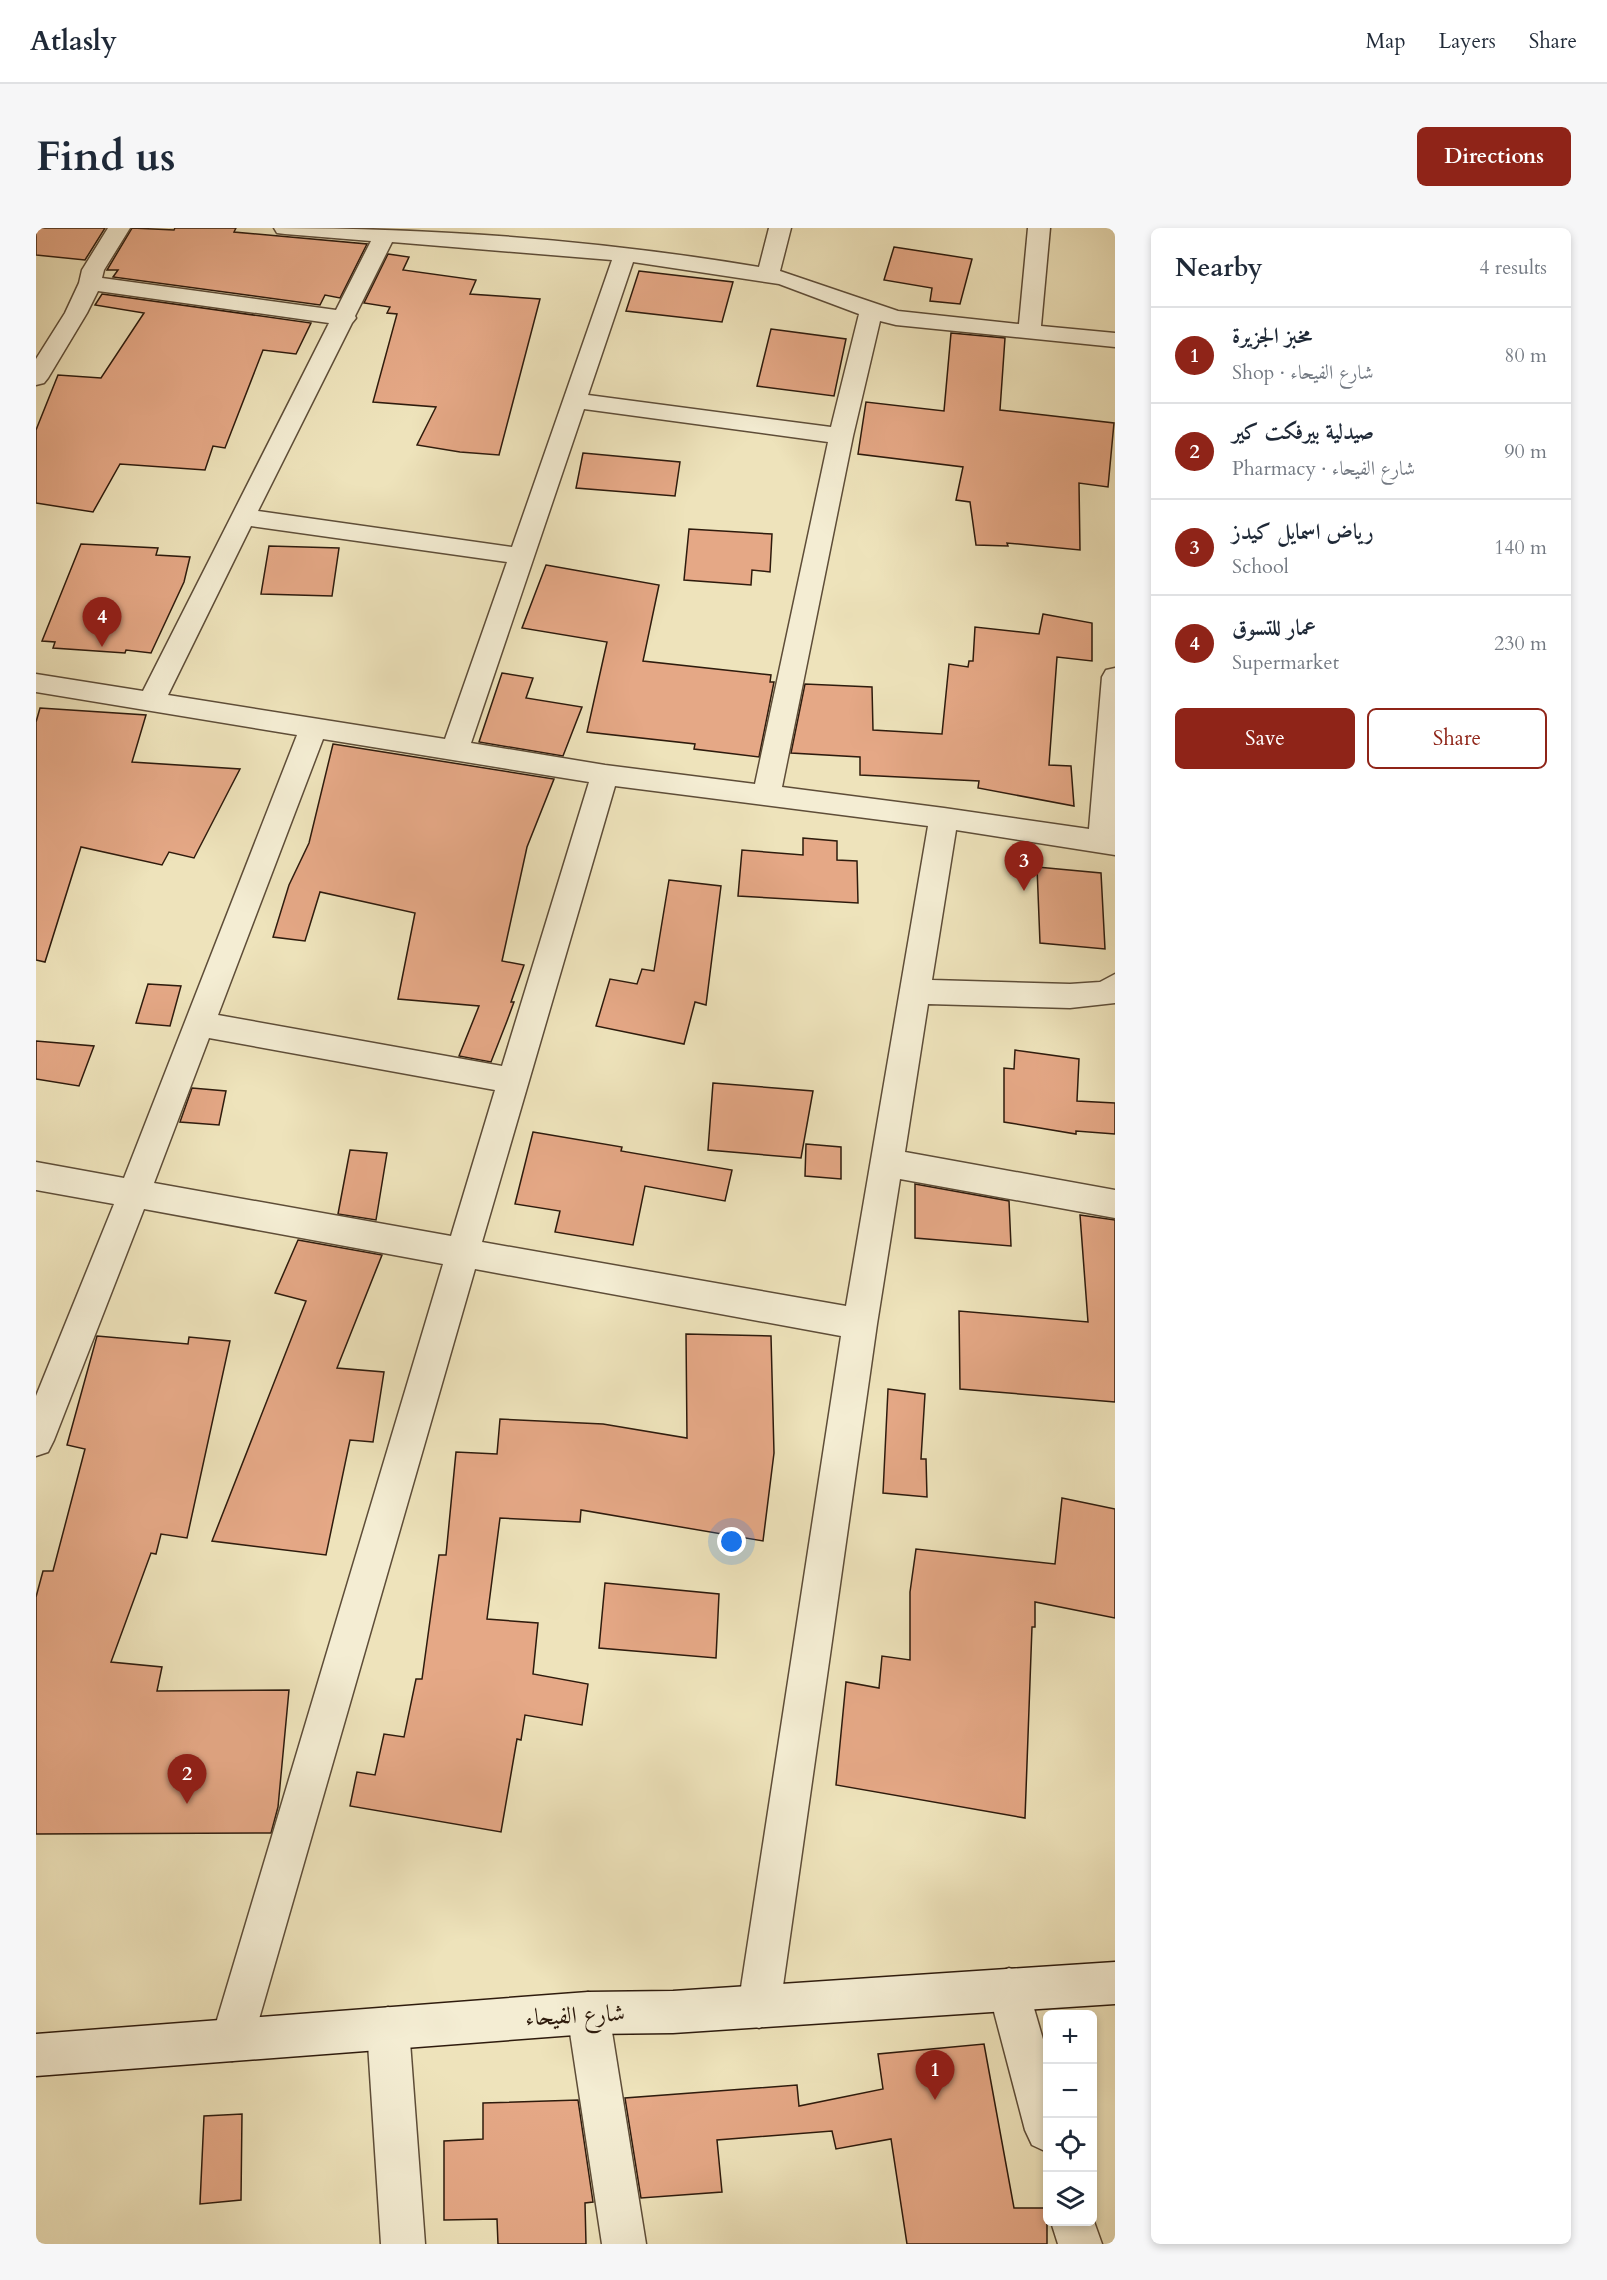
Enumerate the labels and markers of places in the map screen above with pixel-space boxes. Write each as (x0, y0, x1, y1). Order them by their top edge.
pin: 4 (82, 598, 122, 647)
pin: 3 (1004, 842, 1044, 891)
pin: 2 (168, 1754, 206, 1804)
pin: 1 (916, 2050, 954, 2100)

